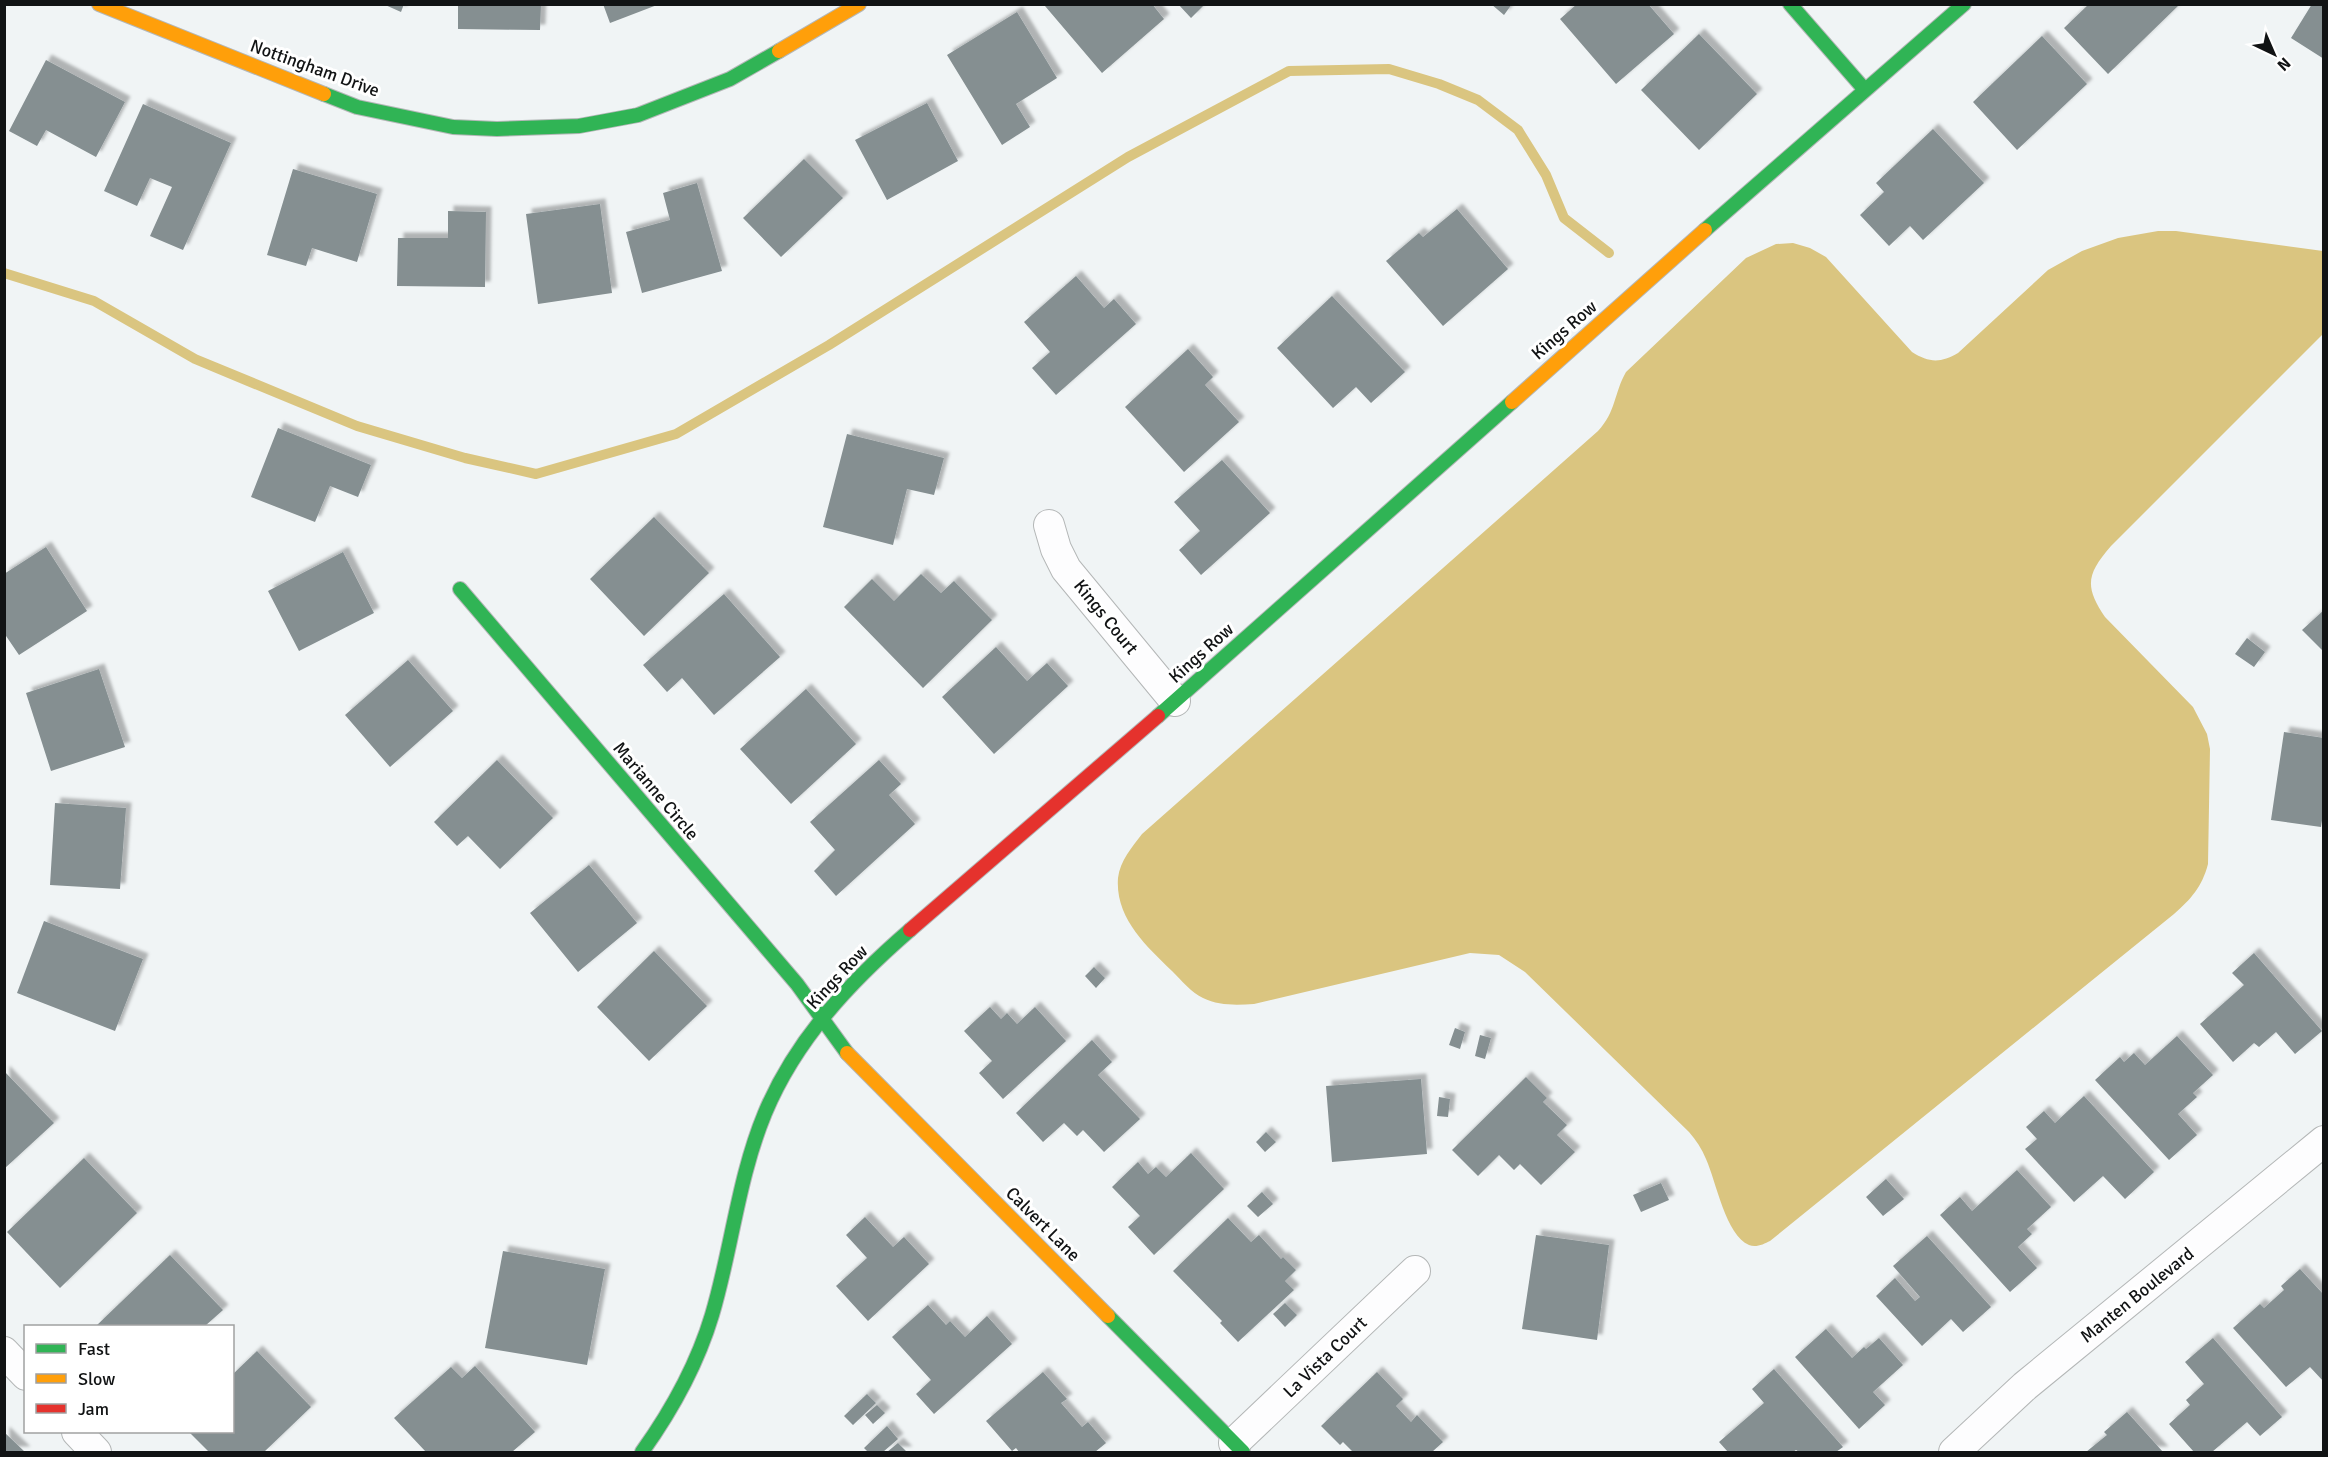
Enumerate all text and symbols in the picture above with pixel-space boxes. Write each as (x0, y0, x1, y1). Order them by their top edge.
north arrow (2244, 24, 2304, 84)
street label: Nottingham Drive (247, 34, 383, 102)
text: N (2273, 53, 2295, 75)
street label: Kings Row (1527, 296, 1601, 364)
street label: Kings Court (1069, 575, 1143, 659)
street label: Kings Row (1164, 618, 1238, 688)
street label: Marianne Circle (608, 737, 704, 845)
street label: Kings Row (802, 940, 872, 1014)
street label: Calvert Lane (1001, 1182, 1085, 1266)
street label: Manten Boulevard (2076, 1242, 2198, 1348)
street label: La Vista Court (1279, 1312, 1371, 1402)
legend (24, 1325, 234, 1433)
text: Fast (78, 1338, 110, 1360)
text: Slow (78, 1368, 115, 1390)
text: Jam (78, 1398, 109, 1420)

